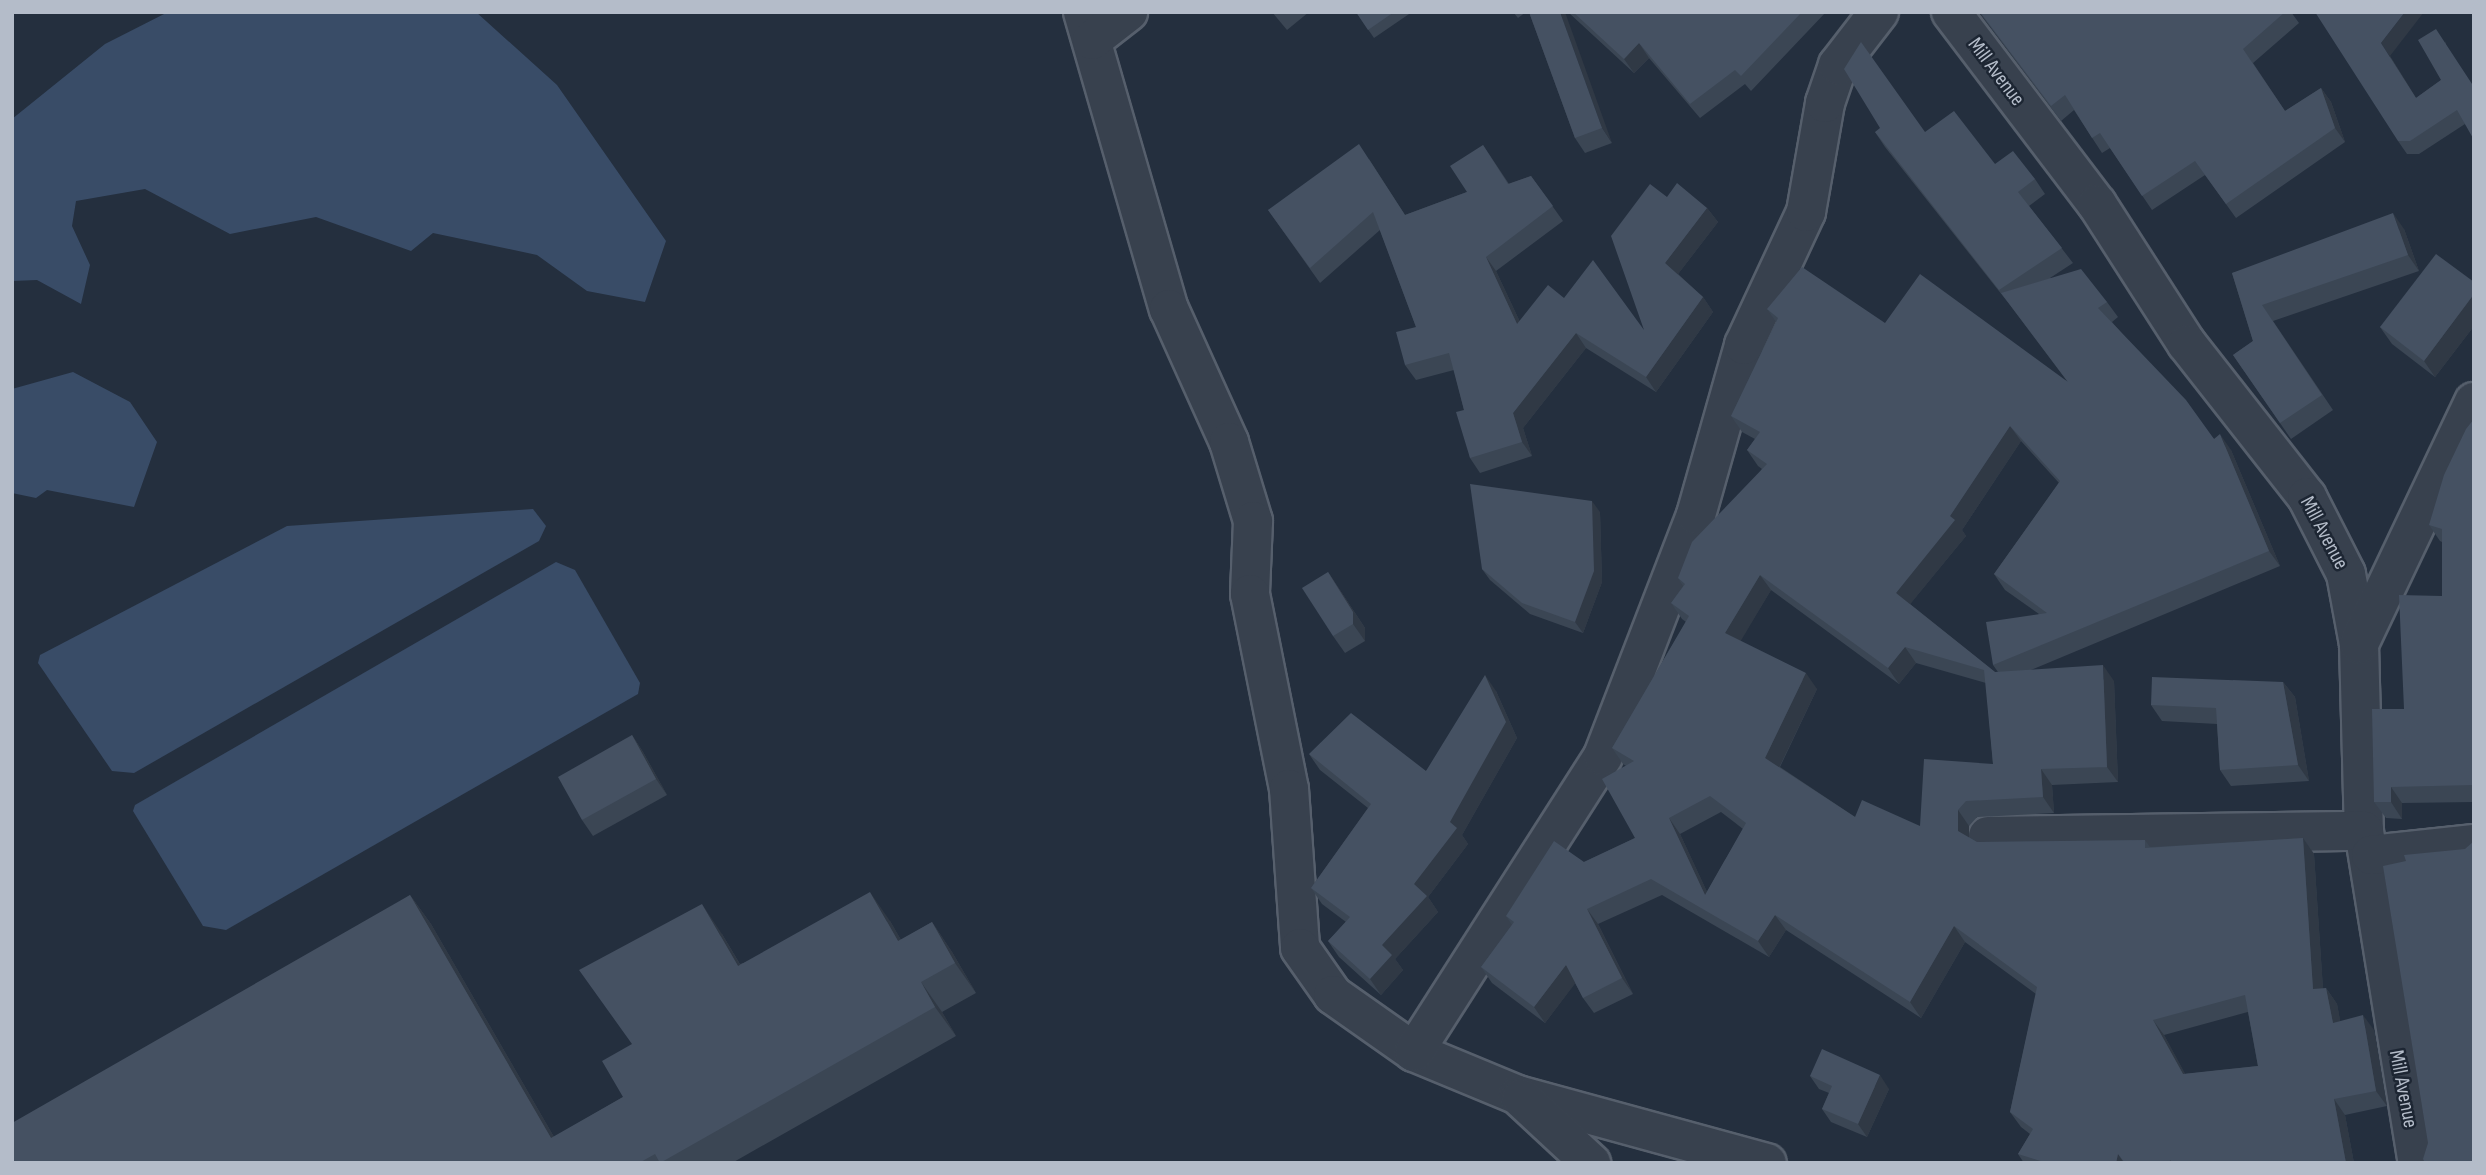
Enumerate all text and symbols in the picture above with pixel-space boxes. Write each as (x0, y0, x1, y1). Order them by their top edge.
street label: Mill Avenue (1962, 33, 2030, 111)
street label: Mill Avenue (2294, 492, 2354, 574)
street label: Mill Avenue (2383, 1048, 2423, 1130)

